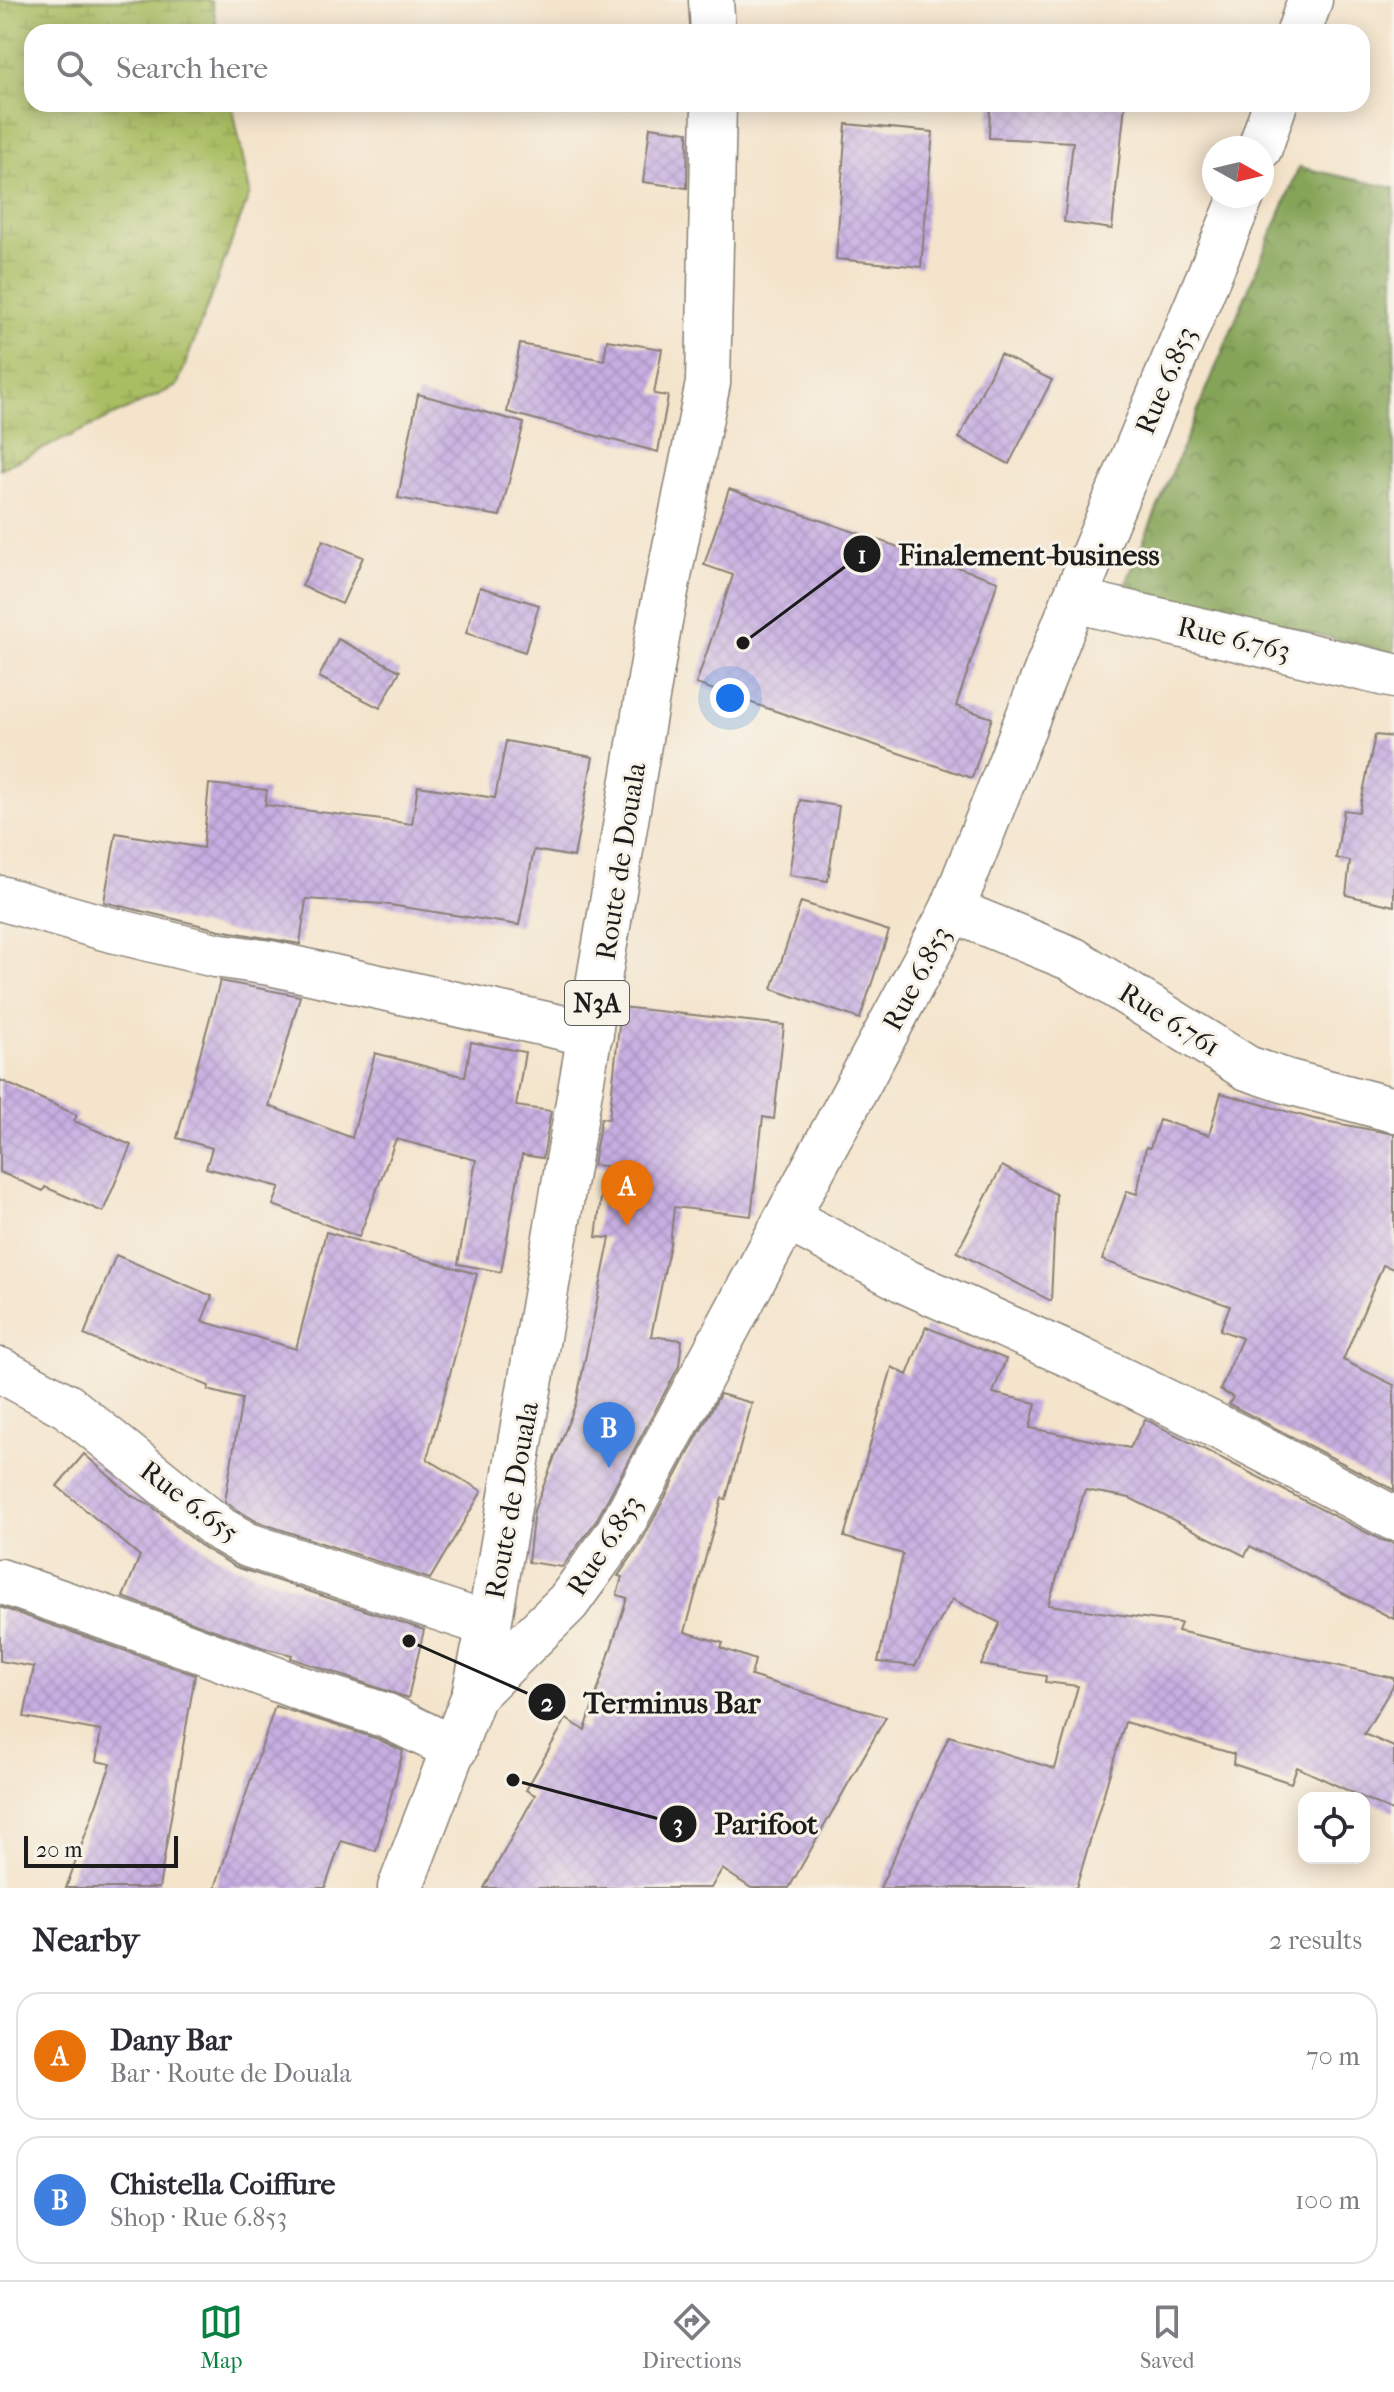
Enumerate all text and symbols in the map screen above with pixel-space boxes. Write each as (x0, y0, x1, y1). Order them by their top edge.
search box (24, 24, 1370, 112)
icon: search (52, 46, 96, 90)
text: Search here (116, 51, 268, 86)
north arrow (1202, 136, 1274, 208)
street label: Rue 6.853 (1128, 321, 1203, 439)
callout: Finalement-business (842, 527, 1175, 581)
text: Finalement-business (898, 538, 1160, 573)
text: 1 (858, 541, 866, 569)
street label: Rue 6.763 (1174, 610, 1293, 667)
your location (710, 678, 750, 718)
street label: Route de Douala (589, 759, 653, 962)
street label: Rue 6.853 (875, 920, 958, 1036)
street label: Rue 6.761 (1113, 976, 1226, 1063)
road number: N3A (565, 981, 629, 1025)
pin: A (601, 1160, 653, 1226)
street label: Route de Douala (478, 1398, 545, 1601)
pin: B (583, 1402, 635, 1468)
street label: Rue 6.655 (134, 1454, 246, 1549)
street label: Rue 6.853 (560, 1489, 649, 1602)
callout: Terminus Bar (527, 1675, 776, 1729)
text: Terminus Bar (583, 1686, 762, 1721)
text: 2 (541, 1689, 553, 1717)
map controls (1298, 1792, 1370, 1864)
button: locate (1298, 1792, 1370, 1864)
callout: Parifoot (658, 1797, 834, 1851)
text: Parifoot (714, 1807, 818, 1842)
text: 3 (673, 1810, 683, 1838)
scale bar (24, 1832, 178, 1868)
text: 20 m (36, 1837, 82, 1863)
text: Nearby (32, 1920, 139, 1960)
text: 2 results (1269, 1925, 1362, 1956)
text: Dany Bar (110, 2023, 232, 2058)
text: A (52, 2041, 68, 2072)
text: 70 m (1306, 2041, 1360, 2072)
text: Bar · Route de Douala (110, 2058, 352, 2089)
text: Chistella Coiffure (110, 2167, 335, 2202)
text: B (52, 2185, 68, 2216)
text: 100 m (1295, 2185, 1360, 2216)
text: Shop · Rue 6.853 (110, 2202, 287, 2233)
tab: Map (199, 2300, 243, 2374)
tab: Directions (642, 2300, 741, 2374)
tab: Saved (1140, 2300, 1195, 2374)

